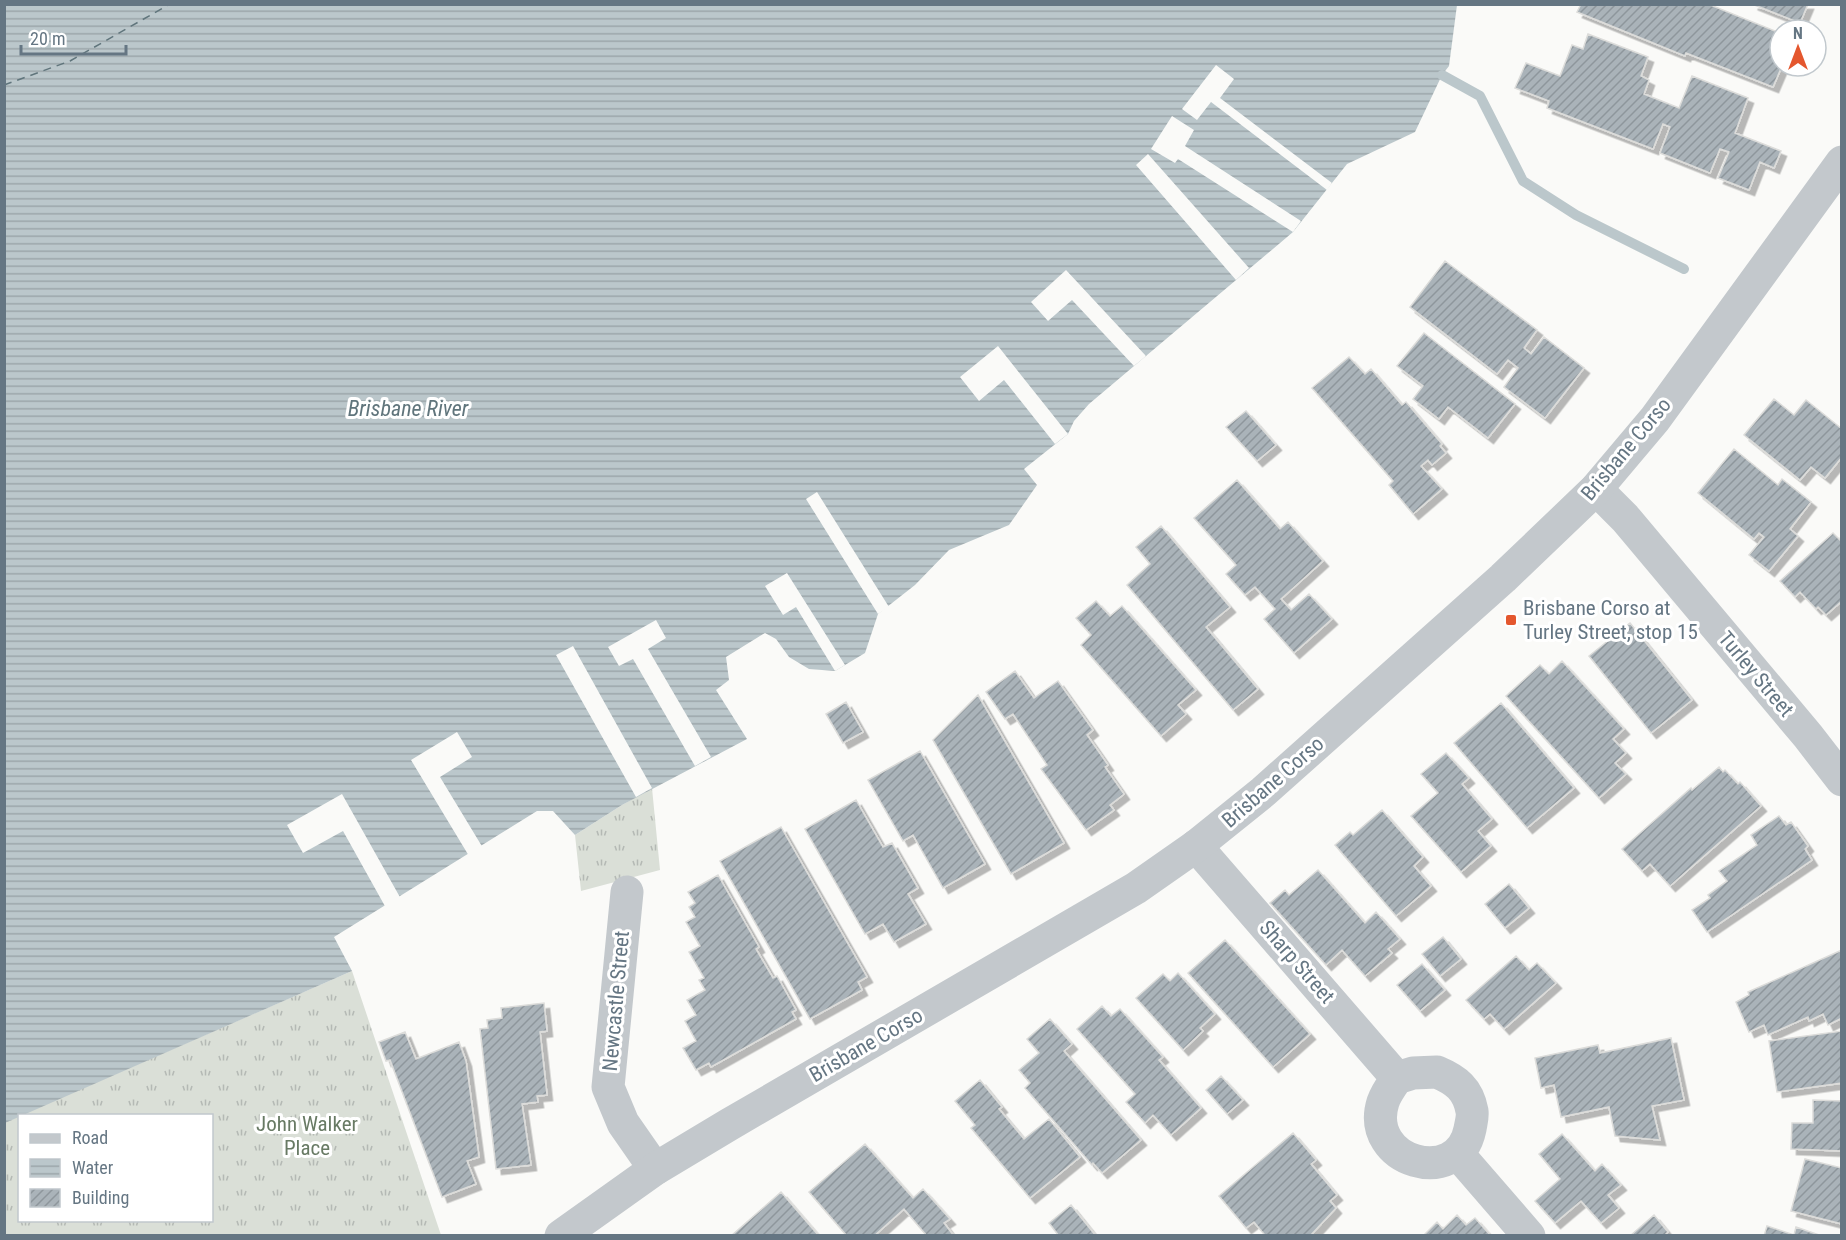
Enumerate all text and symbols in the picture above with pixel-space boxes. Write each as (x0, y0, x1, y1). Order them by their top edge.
scale bar (21, 18, 126, 56)
north arrow (1768, 18, 1828, 78)
text: N (1793, 24, 1803, 43)
text: 20 m (30, 28, 65, 49)
street label: Brisbane Corso (1576, 393, 1676, 505)
water label: Brisbane River (348, 396, 469, 421)
place label: Brisbane Corso at Turley Street, stop 15 (1523, 596, 1698, 644)
marker: Brisbane Corso at Turley Street, stop 15 (1504, 613, 1518, 627)
street label: Turley Street (1713, 627, 1799, 721)
street label: Brisbane Corso (1217, 731, 1329, 833)
street label: Sharp Street (1255, 916, 1339, 1008)
street label: Newcastle Street (598, 930, 634, 1072)
street label: Brisbane Corso (805, 1003, 927, 1087)
park label: John Walker Place (256, 1112, 358, 1160)
legend (18, 1114, 213, 1222)
text: Road (72, 1127, 108, 1148)
text: Water (72, 1157, 114, 1178)
text: Building (72, 1187, 129, 1208)

